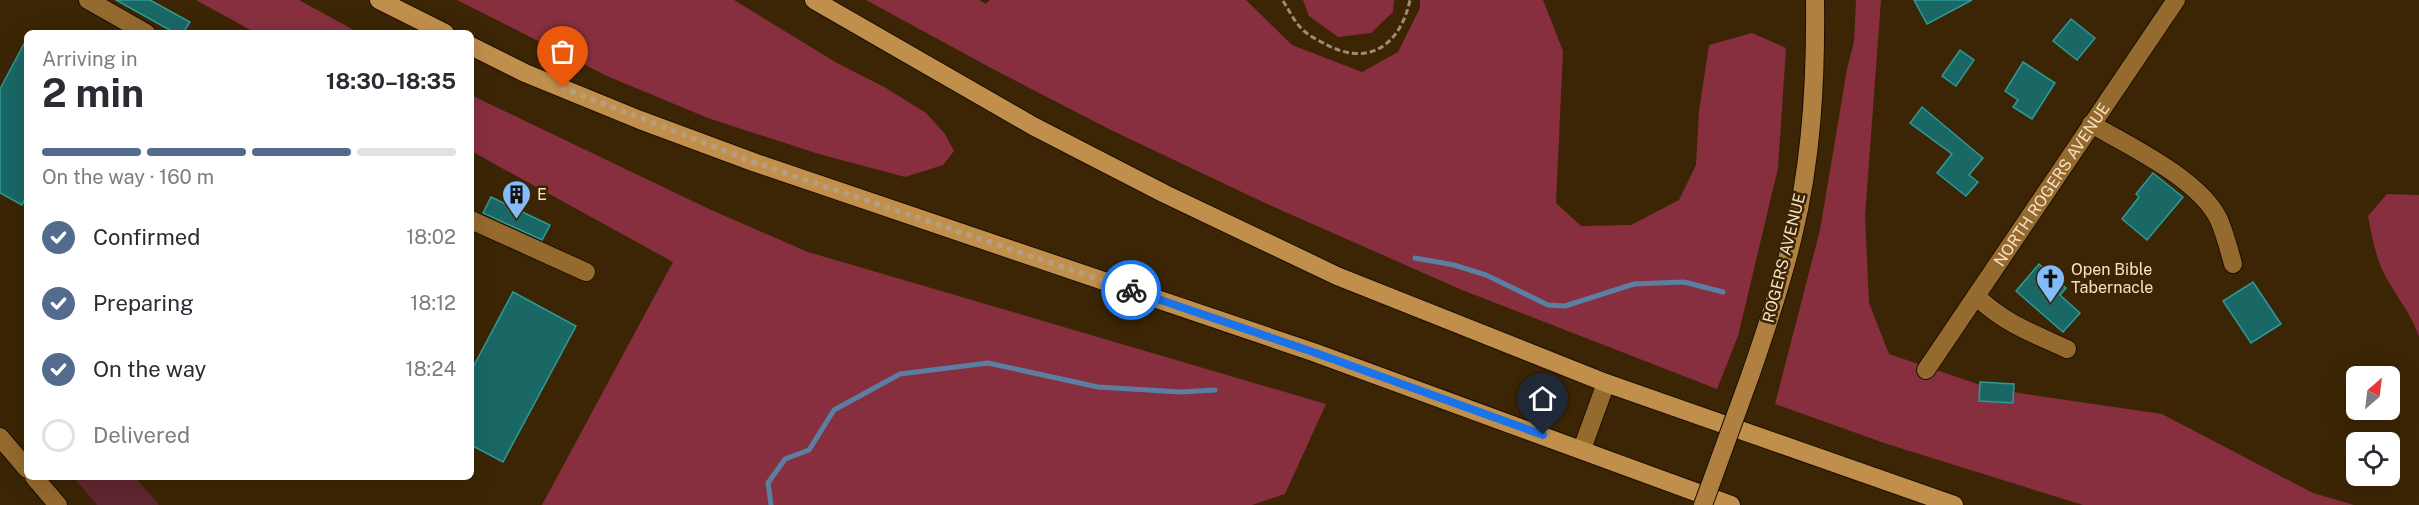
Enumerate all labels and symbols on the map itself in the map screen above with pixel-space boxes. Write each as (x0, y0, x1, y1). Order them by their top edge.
pin (537, 26, 588, 88)
street label: NORTH ROGERS AVENUE (1990, 99, 2113, 270)
building icon: E (500, 178, 532, 220)
place label: E (537, 185, 547, 204)
street label: ROGERS AVENUE (1759, 191, 1809, 325)
courier (1101, 260, 1161, 320)
place label: Open Bible Tabernacle (2071, 260, 2153, 297)
church icon: Open Bible Tabernacle (2034, 262, 2066, 304)
north arrow (2346, 366, 2400, 420)
pin (1517, 373, 1568, 435)

